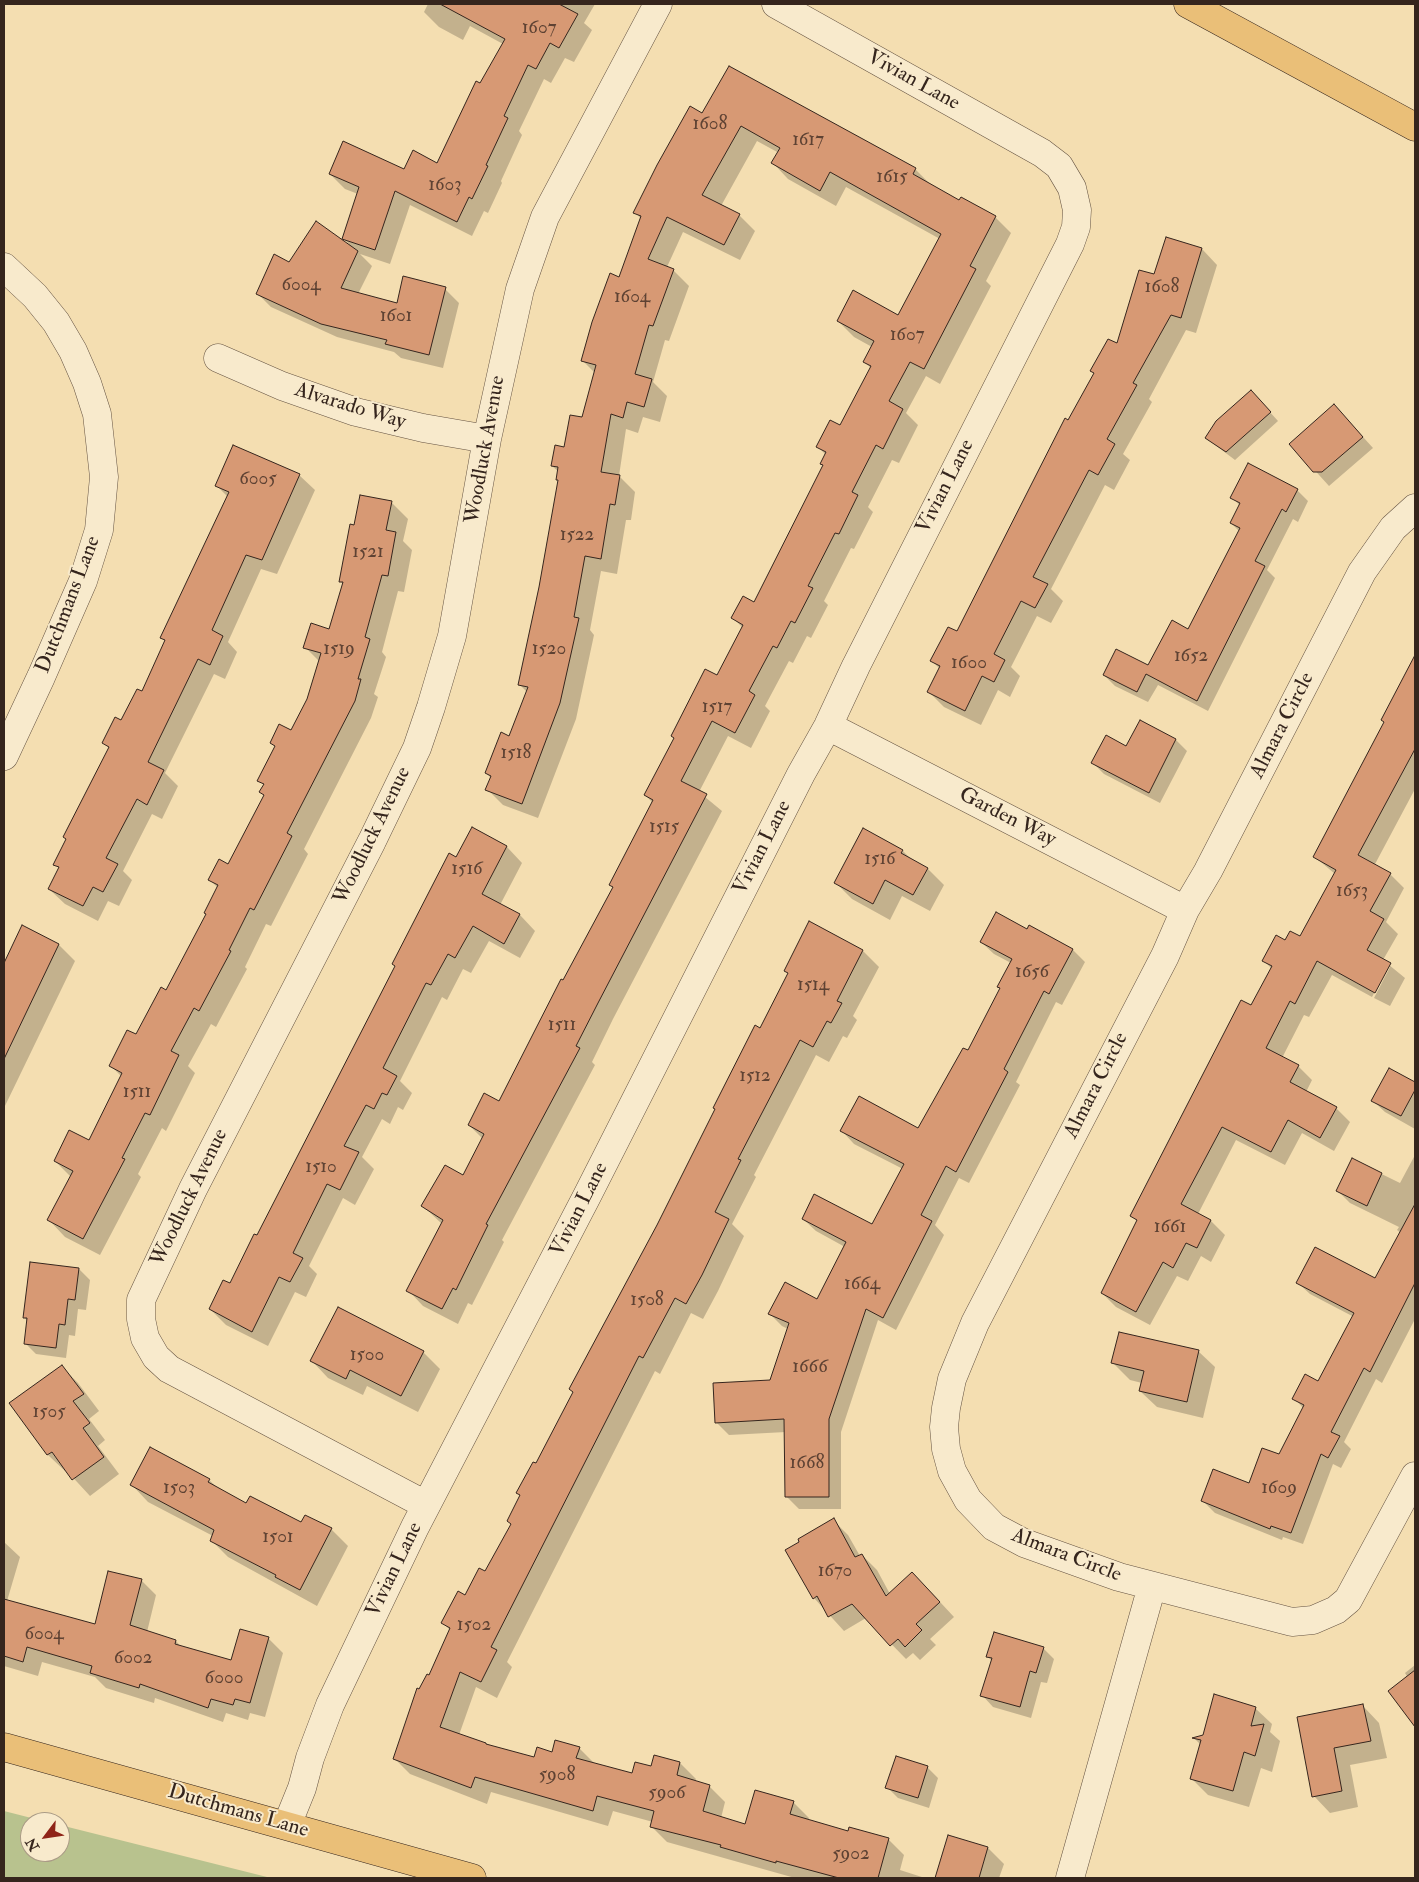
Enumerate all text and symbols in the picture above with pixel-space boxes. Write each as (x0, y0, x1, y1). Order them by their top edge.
house number: 1607 (522, 18, 556, 40)
street label: Vivian Lane (862, 45, 964, 117)
house number: 1608 (693, 114, 727, 136)
house number: 1617 (792, 130, 824, 152)
house number: 1615 (876, 167, 908, 189)
house number: 1603 (428, 175, 462, 197)
house number: 6004 (281, 275, 321, 297)
house number: 1608 (1145, 277, 1179, 299)
house number: 1604 (614, 287, 650, 309)
house number: 1601 (380, 306, 412, 328)
house number: 1607 (890, 325, 924, 347)
street label: Woodluck Avenue (461, 374, 511, 526)
street label: Alvarado Way (291, 378, 409, 436)
street label: Vivian Lane (912, 436, 980, 538)
house number: 6005 (239, 469, 277, 491)
house number: 1522 (560, 525, 594, 547)
street label: Dutchmans Lane (31, 533, 107, 677)
house number: 1521 (352, 542, 384, 564)
house number: 1519 (323, 639, 355, 661)
house number: 1520 (532, 639, 566, 661)
house number: 1652 (1174, 646, 1208, 668)
house number: 1600 (951, 653, 987, 675)
street label: Almara Circle (1246, 669, 1320, 783)
house number: 1517 (702, 697, 732, 719)
house number: 1518 (501, 743, 531, 765)
street label: Woodluck Avenue (329, 763, 417, 909)
street label: Garden Way (954, 783, 1060, 853)
street label: Vivian Lane (729, 797, 797, 899)
house number: 1515 (649, 817, 679, 839)
house number: 1516 (864, 849, 896, 871)
house number: 1516 (451, 859, 483, 881)
house number: 1653 (1336, 881, 1368, 903)
house number: 1656 (1015, 962, 1049, 984)
house number: 1514 (797, 975, 829, 997)
house number: 1511 (548, 1015, 576, 1037)
street label: Almara Circle (1060, 1029, 1134, 1143)
house number: 1512 (739, 1066, 771, 1088)
house number: 1511 (123, 1082, 151, 1104)
street label: Woodluck Avenue (146, 1125, 234, 1271)
house number: 1510 (305, 1157, 337, 1179)
street label: Vivian Lane (546, 1159, 614, 1261)
house number: 1661 (1154, 1217, 1186, 1239)
house number: 1664 (844, 1274, 880, 1296)
house number: 1508 (630, 1290, 664, 1312)
house number: 1500 (350, 1345, 384, 1367)
house number: 1666 (792, 1357, 828, 1379)
house number: 1505 (33, 1402, 65, 1424)
house number: 1668 (790, 1453, 824, 1475)
house number: 1503 (163, 1478, 195, 1500)
house number: 1609 (1261, 1478, 1297, 1500)
street label: Vivian Lane (361, 1519, 429, 1621)
street label: Almara Circle (1008, 1524, 1124, 1588)
house number: 1501 (262, 1527, 294, 1549)
house number: 1670 (818, 1561, 852, 1583)
house number: 1502 (457, 1615, 491, 1637)
house number: 6004 (24, 1624, 64, 1646)
house number: 6002 (114, 1648, 152, 1670)
house number: 6000 (205, 1668, 243, 1690)
house number: 5908 (539, 1765, 575, 1787)
street label: Dutchmans Lane (165, 1780, 311, 1844)
house number: 5906 (648, 1783, 686, 1805)
north arrow (20, 1812, 70, 1862)
text: N (22, 1835, 43, 1854)
house number: 5902 (832, 1844, 870, 1866)

